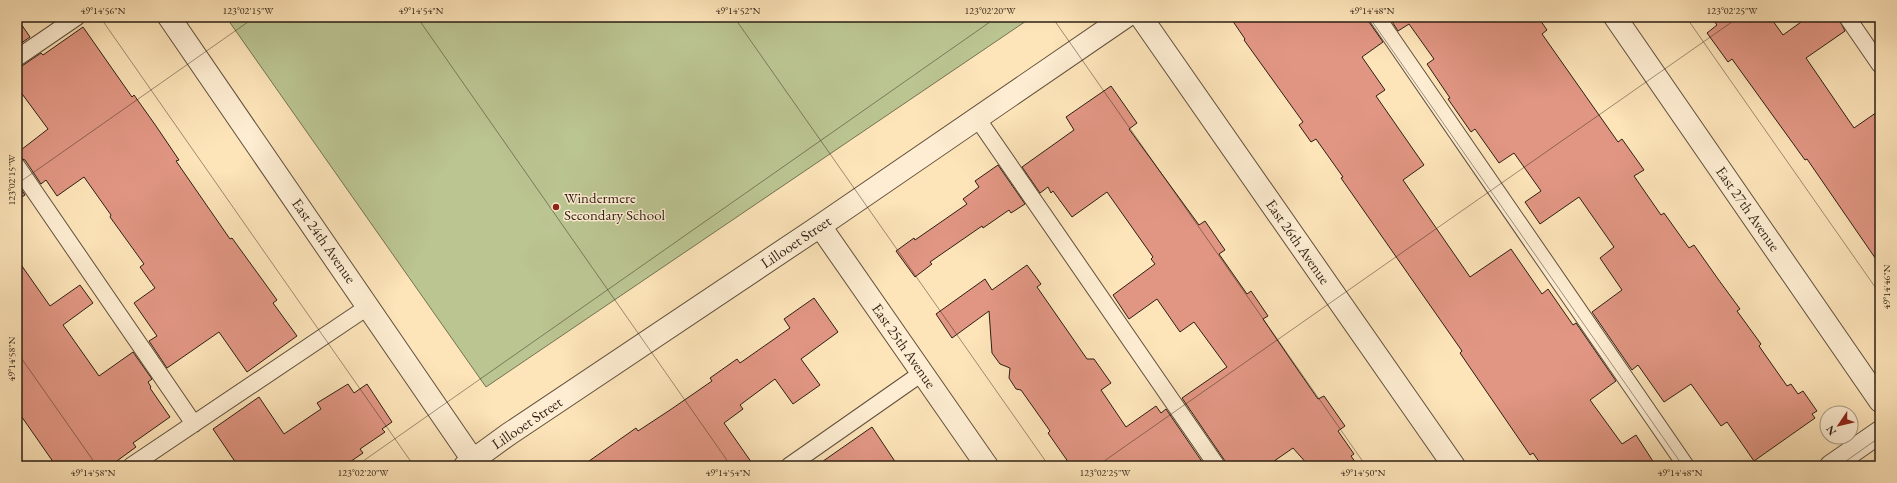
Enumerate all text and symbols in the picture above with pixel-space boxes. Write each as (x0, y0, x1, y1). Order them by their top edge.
text: 49°14'56"N (81, 4, 126, 17)
text: 123°02'15"W (223, 4, 274, 17)
text: 49°14'54"N (399, 4, 444, 17)
text: 49°14'52"N (716, 4, 761, 17)
text: 123°02'20"W (965, 4, 1016, 17)
text: 49°14'48"N (1350, 4, 1395, 17)
text: 123°02'25"W (1707, 4, 1758, 17)
text: 123°02'15"W (5, 154, 18, 205)
street label: East 27th Avenue (1712, 163, 1785, 255)
place label: Windermere Secondary School (564, 188, 665, 224)
street label: East 24th Avenue (288, 195, 361, 287)
street label: East 26th Avenue (1262, 196, 1335, 288)
marker: Windermere Secondary School (551, 202, 561, 212)
street label: Lillooet Street (757, 211, 835, 272)
text: 49°14'46"N (1880, 264, 1893, 309)
street label: East 25th Avenue (868, 300, 941, 392)
text: 49°14'58"N (5, 336, 18, 381)
street label: Lillooet Street (488, 392, 566, 453)
north arrow (1819, 405, 1859, 445)
text: N (1822, 423, 1839, 438)
text: 49°14'58"N (71, 466, 116, 479)
text: 123°02'20"W (338, 466, 389, 479)
text: 49°14'54"N (706, 466, 751, 479)
text: 123°02'25"W (1080, 466, 1131, 479)
text: 49°14'50"N (1341, 466, 1386, 479)
text: 49°14'48"N (1658, 466, 1703, 479)

